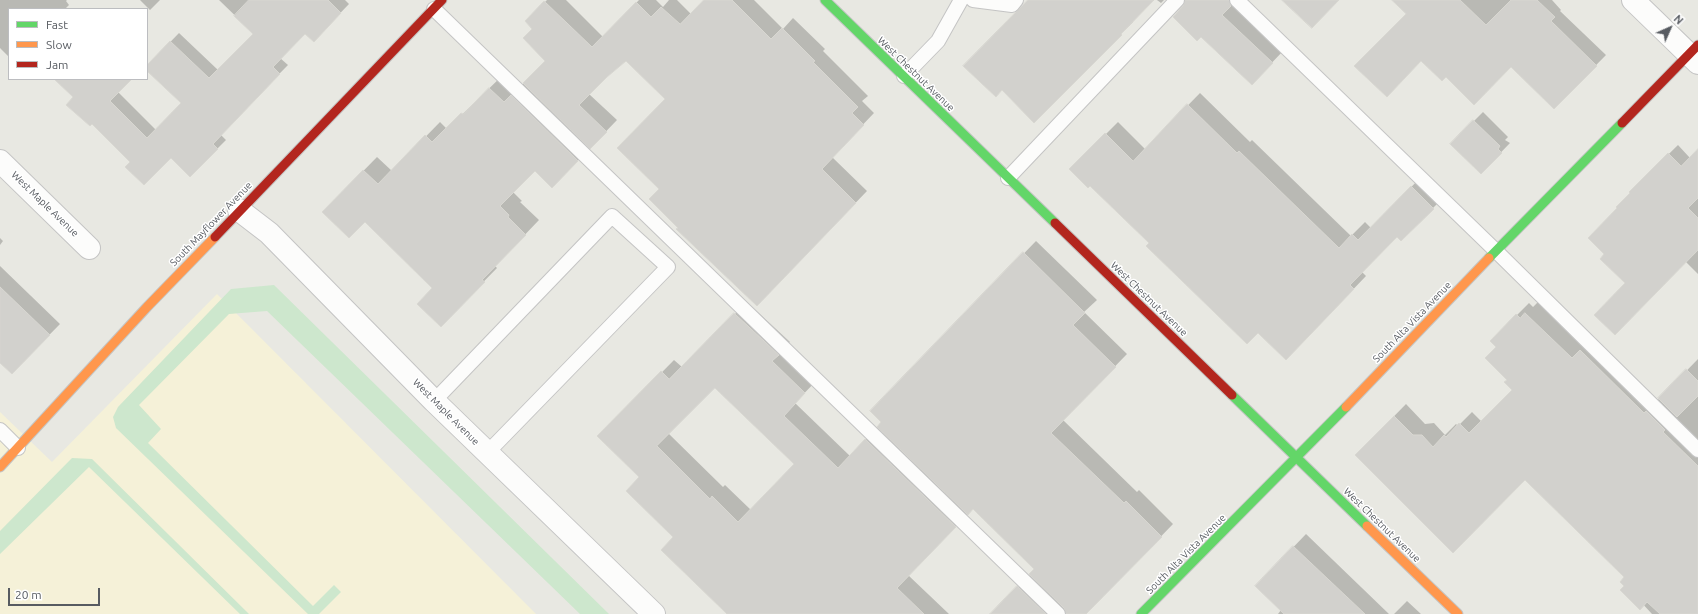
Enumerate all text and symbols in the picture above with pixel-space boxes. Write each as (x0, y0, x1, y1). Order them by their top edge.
legend (8, 8, 148, 80)
north arrow (1650, 8, 1690, 48)
text: N (1671, 12, 1686, 27)
text: Fast (46, 18, 68, 31)
street label: West Chestnut Avenue (875, 34, 957, 114)
text: Slow (46, 38, 72, 51)
text: Jam (46, 58, 68, 71)
street label: West Maple Avenue (9, 169, 81, 239)
street label: South Mayflower Avenue (168, 179, 254, 269)
street label: West Chestnut Avenue (1108, 259, 1190, 339)
street label: South Alta Vista Avenue (1370, 279, 1454, 365)
street label: West Maple Avenue (410, 376, 482, 448)
street label: West Chestnut Avenue (1341, 485, 1423, 565)
street label: South Alta Vista Avenue (1144, 512, 1228, 596)
scale bar (10, 580, 102, 606)
text: 20 m (15, 588, 42, 601)

